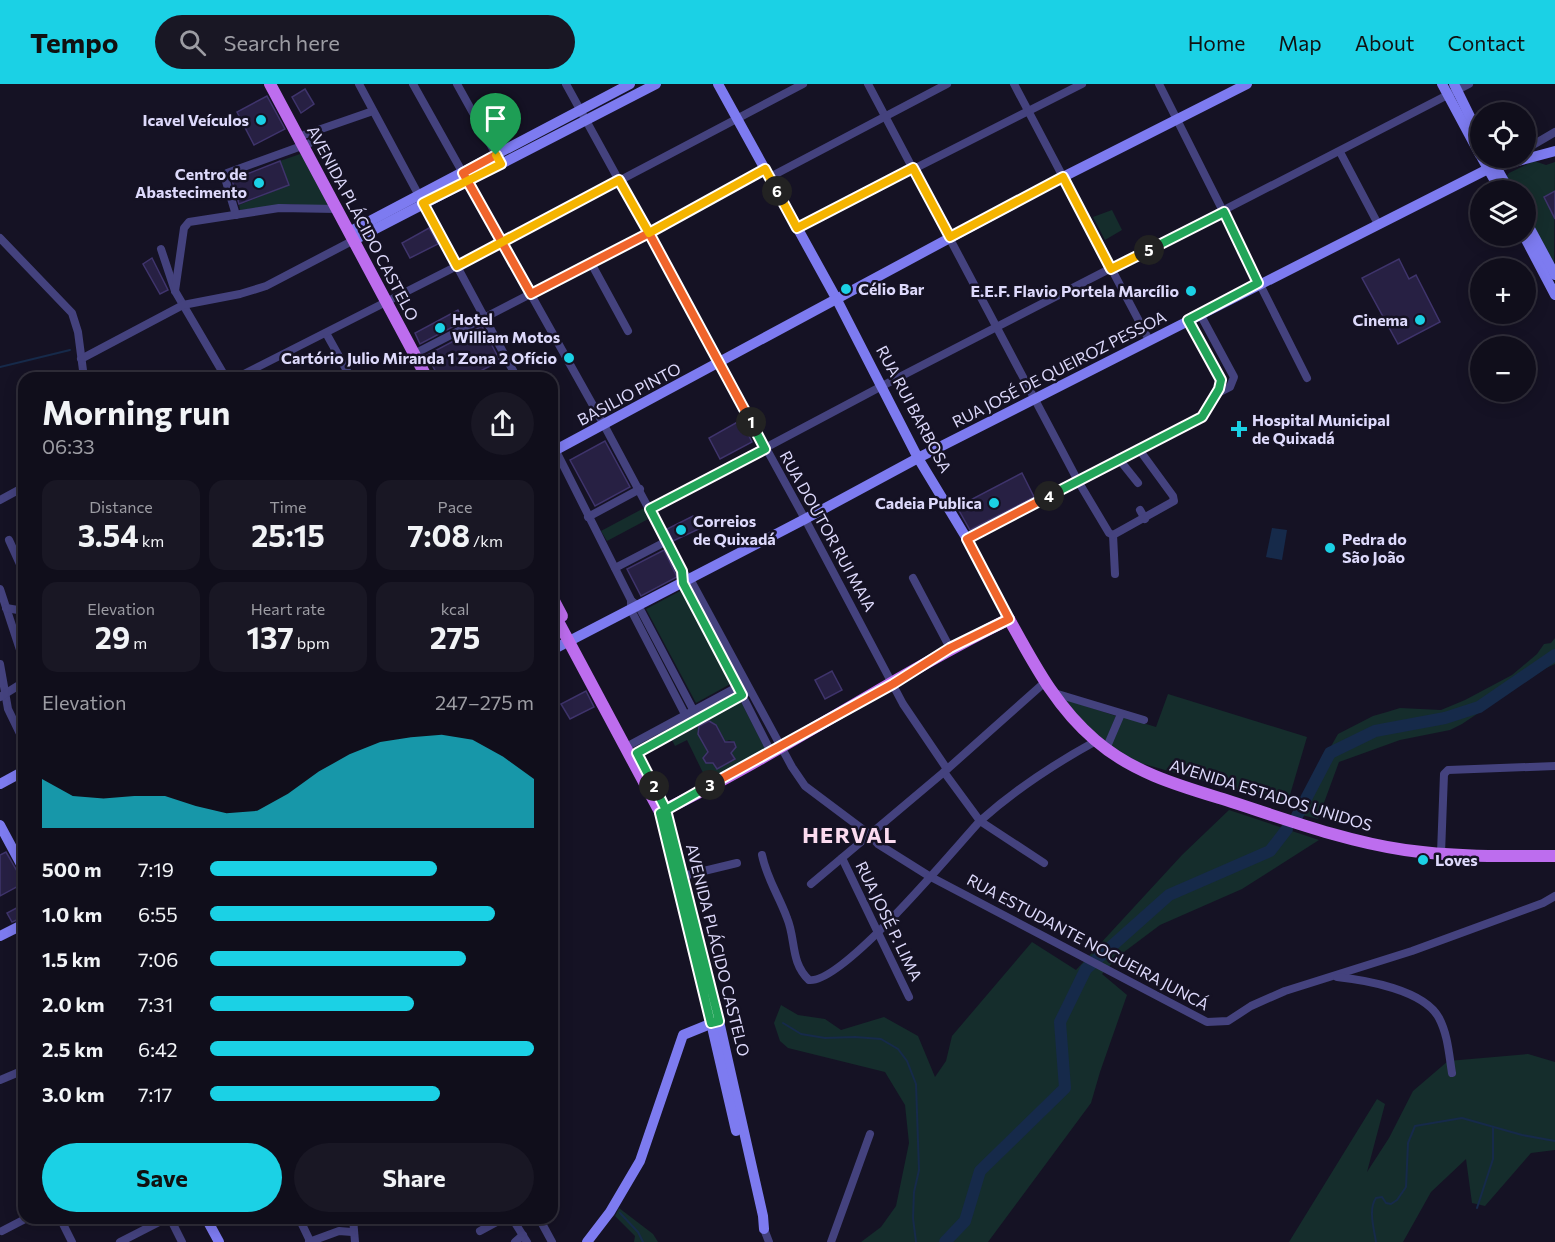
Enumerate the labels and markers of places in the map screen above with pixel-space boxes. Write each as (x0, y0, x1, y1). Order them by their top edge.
pin (470, 93, 521, 155)
place label: Icavel Veículos (143, 110, 249, 129)
marker: Icavel Veículos (254, 113, 268, 127)
place label: Centro de Abastecimento (135, 164, 247, 201)
marker: Centro de Abastecimento (252, 176, 266, 190)
pin: 6 (762, 176, 792, 206)
pin: 5 (1134, 235, 1164, 265)
place label: Célio Bar (858, 279, 925, 298)
place label: E.E.F. Flavio Portela Marcílio (970, 281, 1179, 300)
marker: Célio Bar (839, 282, 853, 296)
marker: E.E.F. Flavio Portela Marcílio (1184, 284, 1198, 298)
place label: Hotel William Motos (452, 309, 560, 346)
place label: Cinema (1353, 310, 1408, 329)
marker: Cinema (1413, 313, 1427, 327)
marker: Hotel William Motos (433, 321, 447, 335)
place label: Cartório Julio Miranda 1 Zona 2 Ofício (281, 348, 557, 367)
marker: Cartório Julio Miranda 1 Zona 2 Ofício (562, 351, 576, 365)
pin: 1 (736, 407, 766, 437)
place label: Hospital Municipal de Quixadá (1252, 410, 1390, 447)
marker: Hospital Municipal de Quixadá (1230, 420, 1248, 438)
pin: 4 (1034, 481, 1064, 511)
place label: Cadeia Publica (875, 493, 982, 512)
marker: Cadeia Publica (987, 496, 1001, 510)
place label: Correios de Quixadá (693, 511, 776, 548)
marker: Correios de Quixadá (674, 523, 688, 537)
place label: Pedra do São João (1342, 529, 1407, 566)
marker: Pedra do São João (1323, 541, 1337, 555)
pin: 3 (695, 770, 725, 800)
pin: 2 (639, 771, 669, 801)
place label: Loves (1435, 850, 1478, 869)
marker: Loves (1416, 853, 1430, 867)

